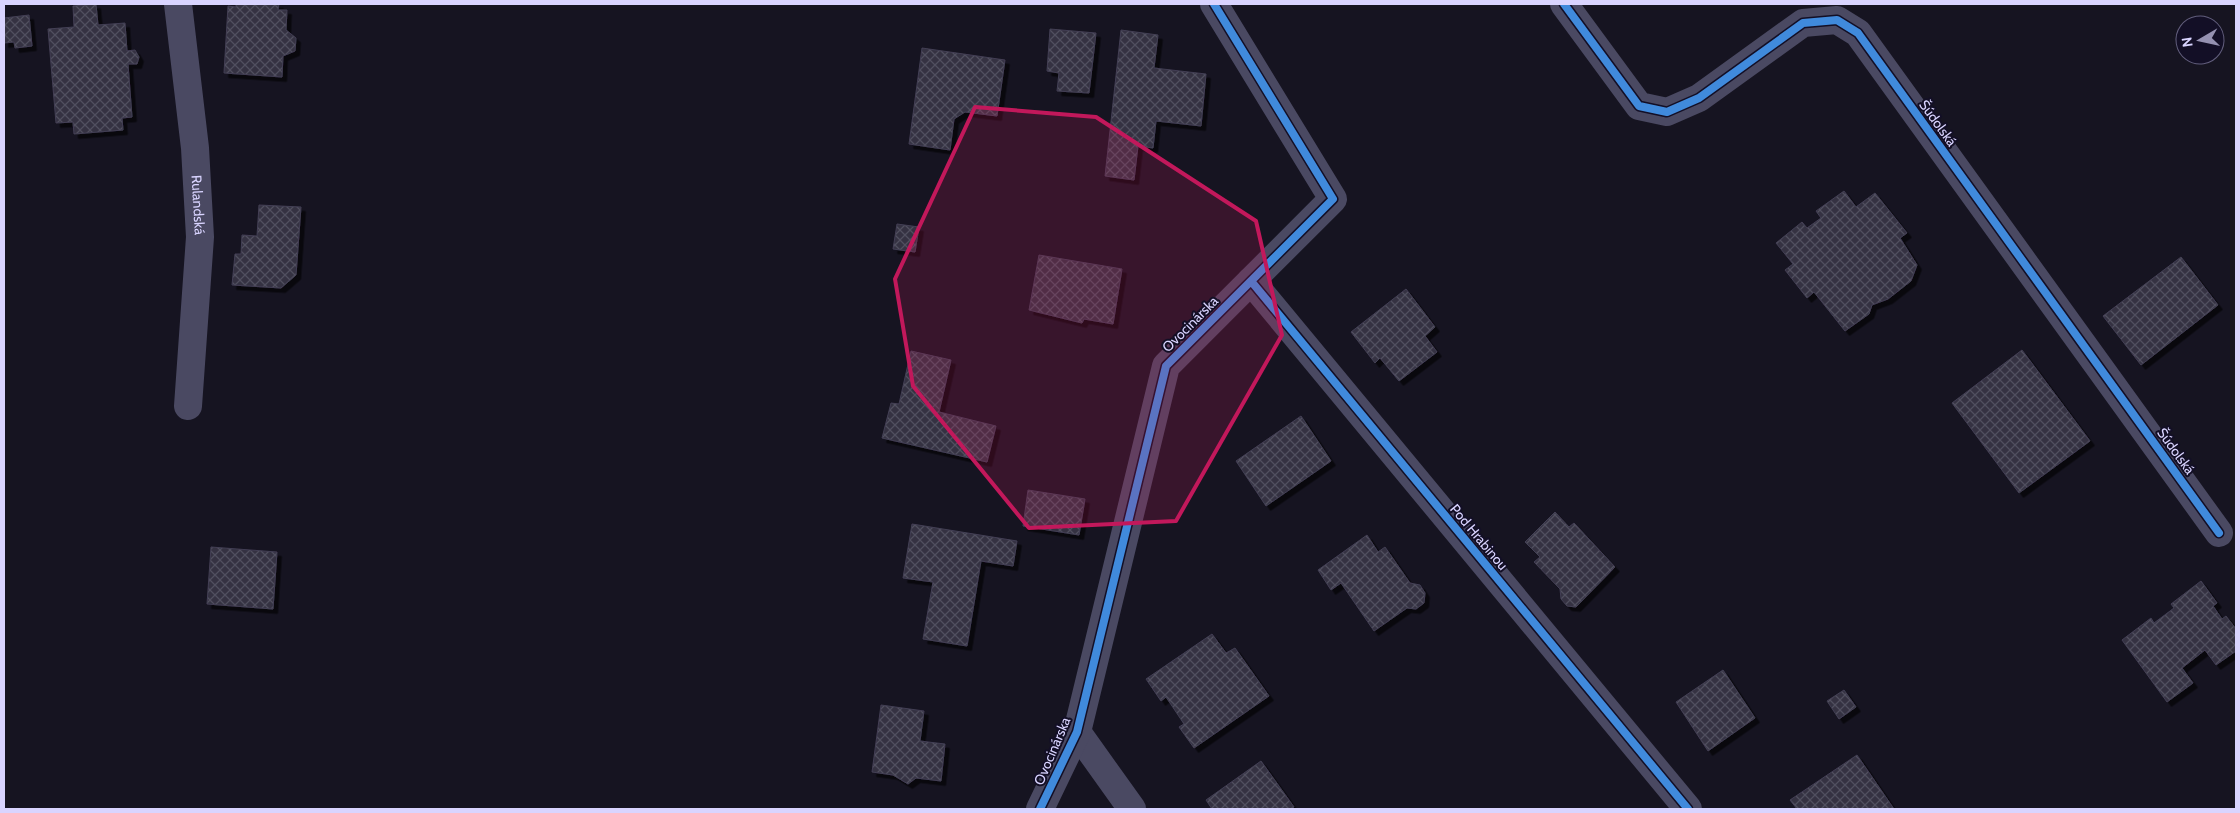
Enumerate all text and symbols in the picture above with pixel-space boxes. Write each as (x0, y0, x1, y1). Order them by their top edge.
north arrow (2175, 15, 2225, 65)
text: N (2177, 36, 2197, 48)
street label: Šúdolská (1915, 96, 1961, 150)
street label: Rulandská (188, 174, 209, 236)
street label: Ovocinárska (1158, 292, 1222, 356)
street label: Šúdolská (2153, 424, 2199, 478)
street label: Pod Hrabinou (1446, 500, 1512, 574)
street label: Ovocinárska (1030, 714, 1075, 788)

